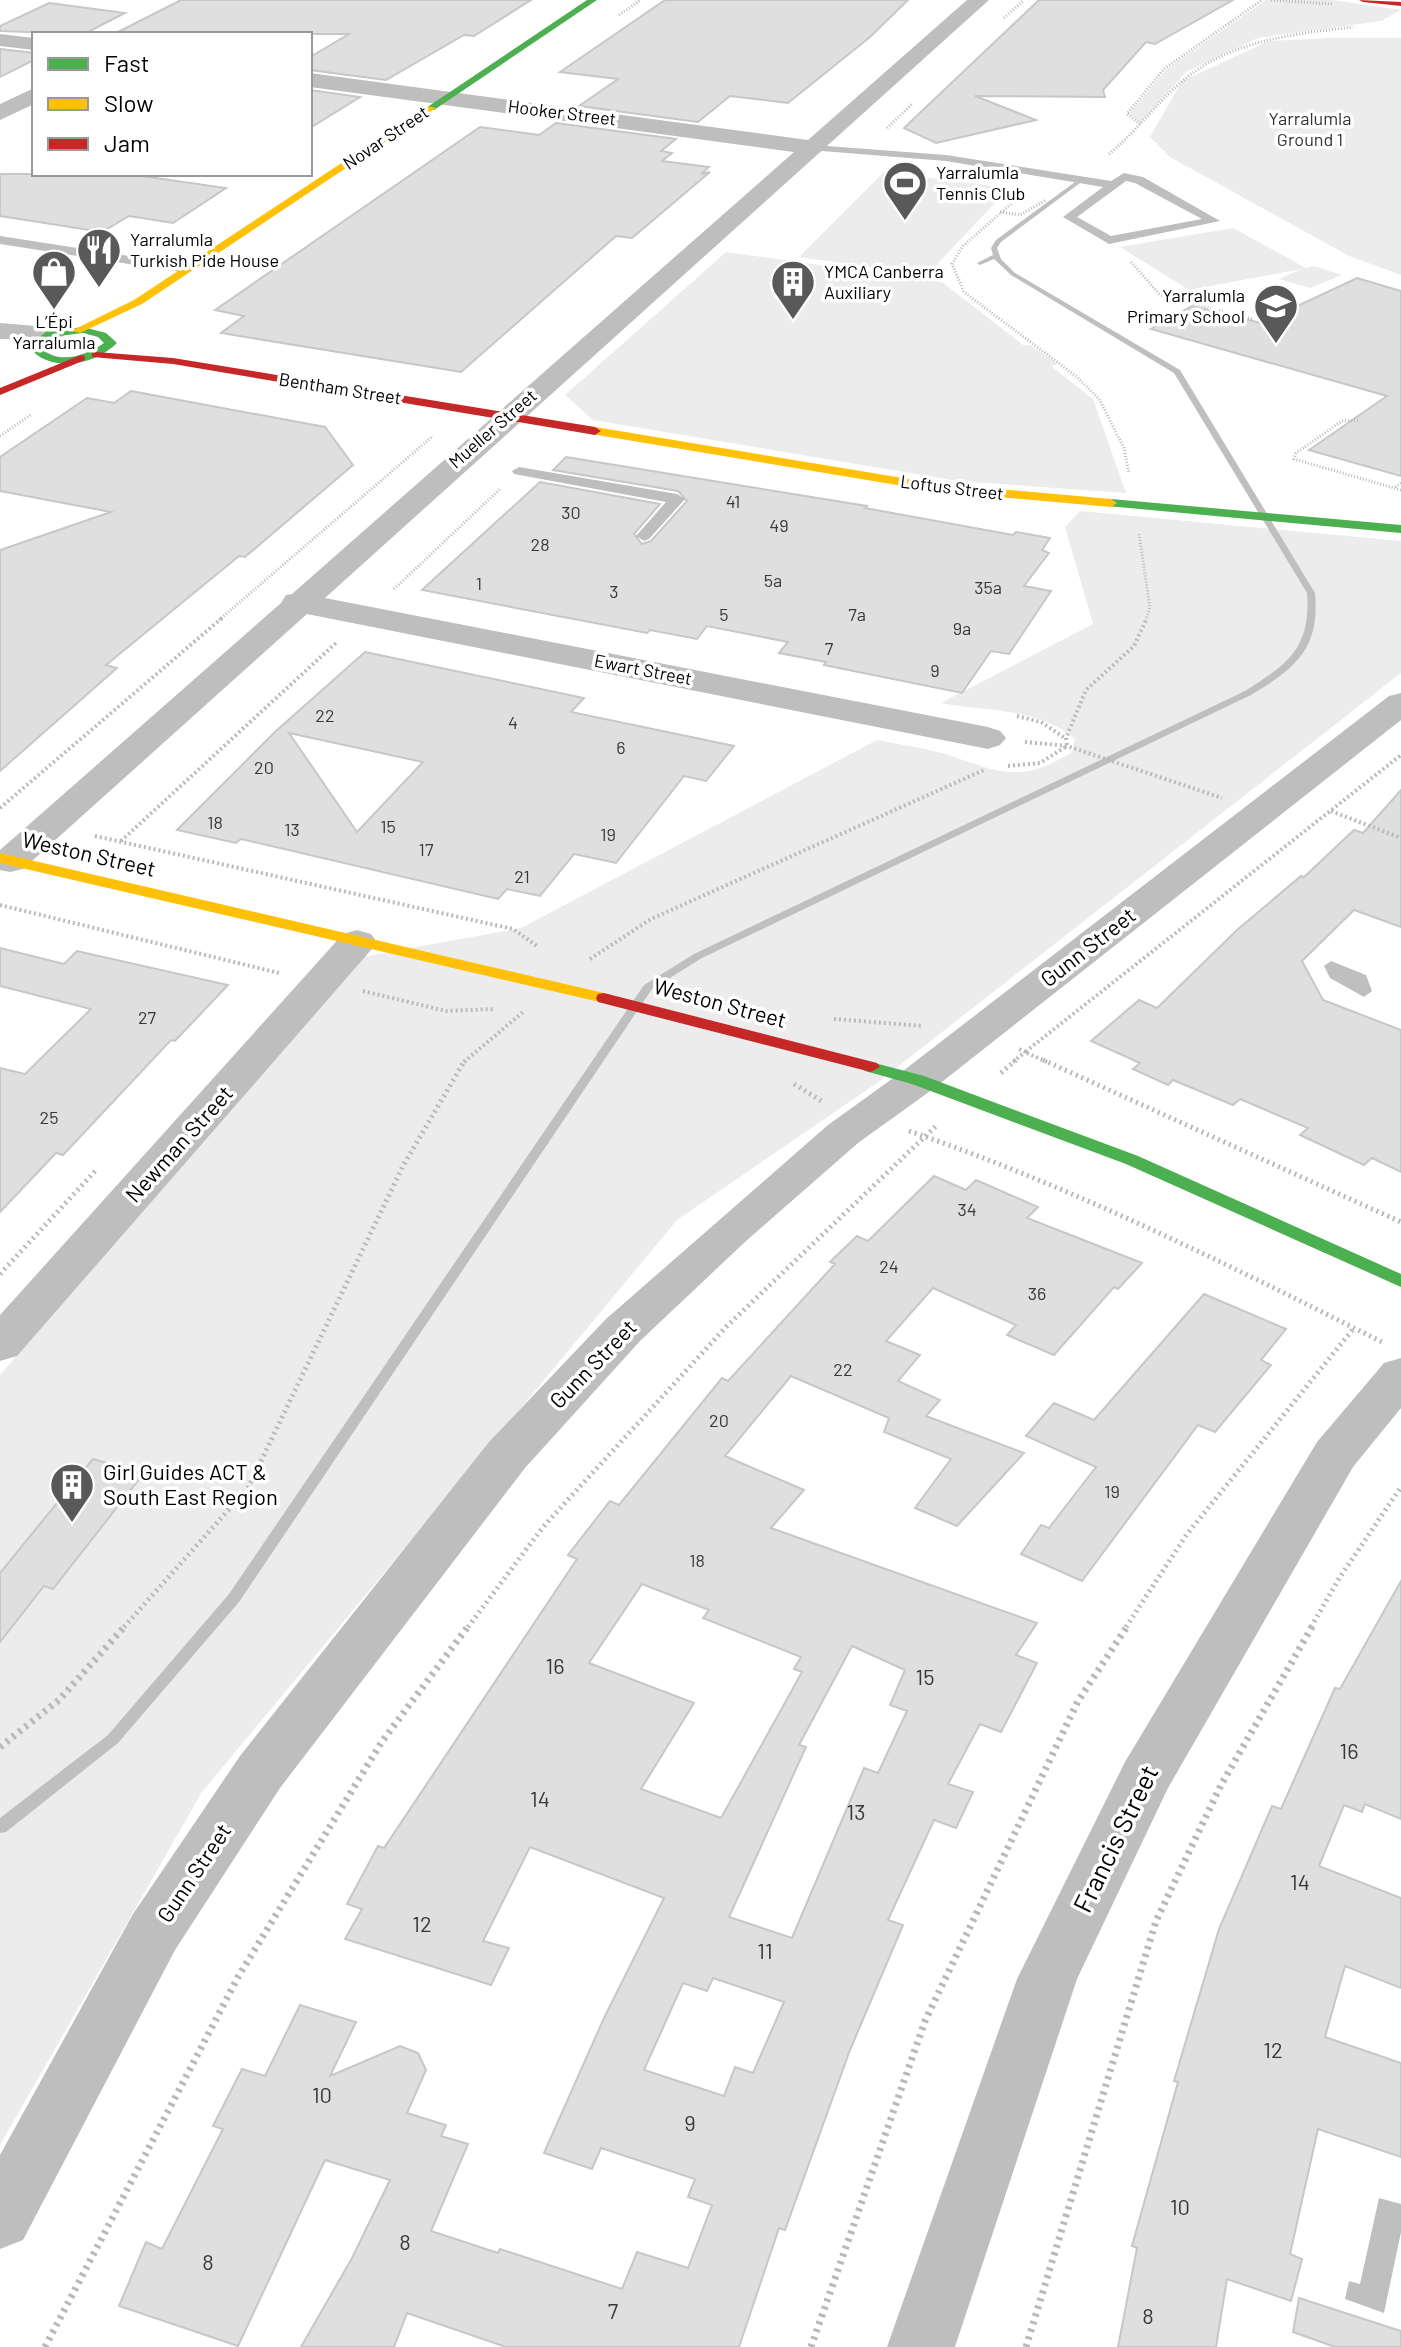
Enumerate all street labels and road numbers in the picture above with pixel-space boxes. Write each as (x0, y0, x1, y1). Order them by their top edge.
street label: Hooker Street (507, 94, 618, 130)
street label: Novar Street (338, 101, 432, 174)
street label: Bentham Street (277, 367, 403, 409)
street label: Mueller Street (444, 384, 541, 472)
street label: Loftus Street (899, 470, 1005, 504)
street label: Ewart Street (593, 649, 694, 689)
street label: Weston Street (20, 825, 159, 881)
street label: Gunn Street (1035, 901, 1140, 991)
street label: Weston Street (651, 972, 789, 1032)
street label: Newman Street (119, 1080, 237, 1207)
street label: Gunn Street (544, 1313, 641, 1413)
street label: Francis Street (1066, 1760, 1164, 1917)
street label: Gunn Street (151, 1818, 236, 1927)

